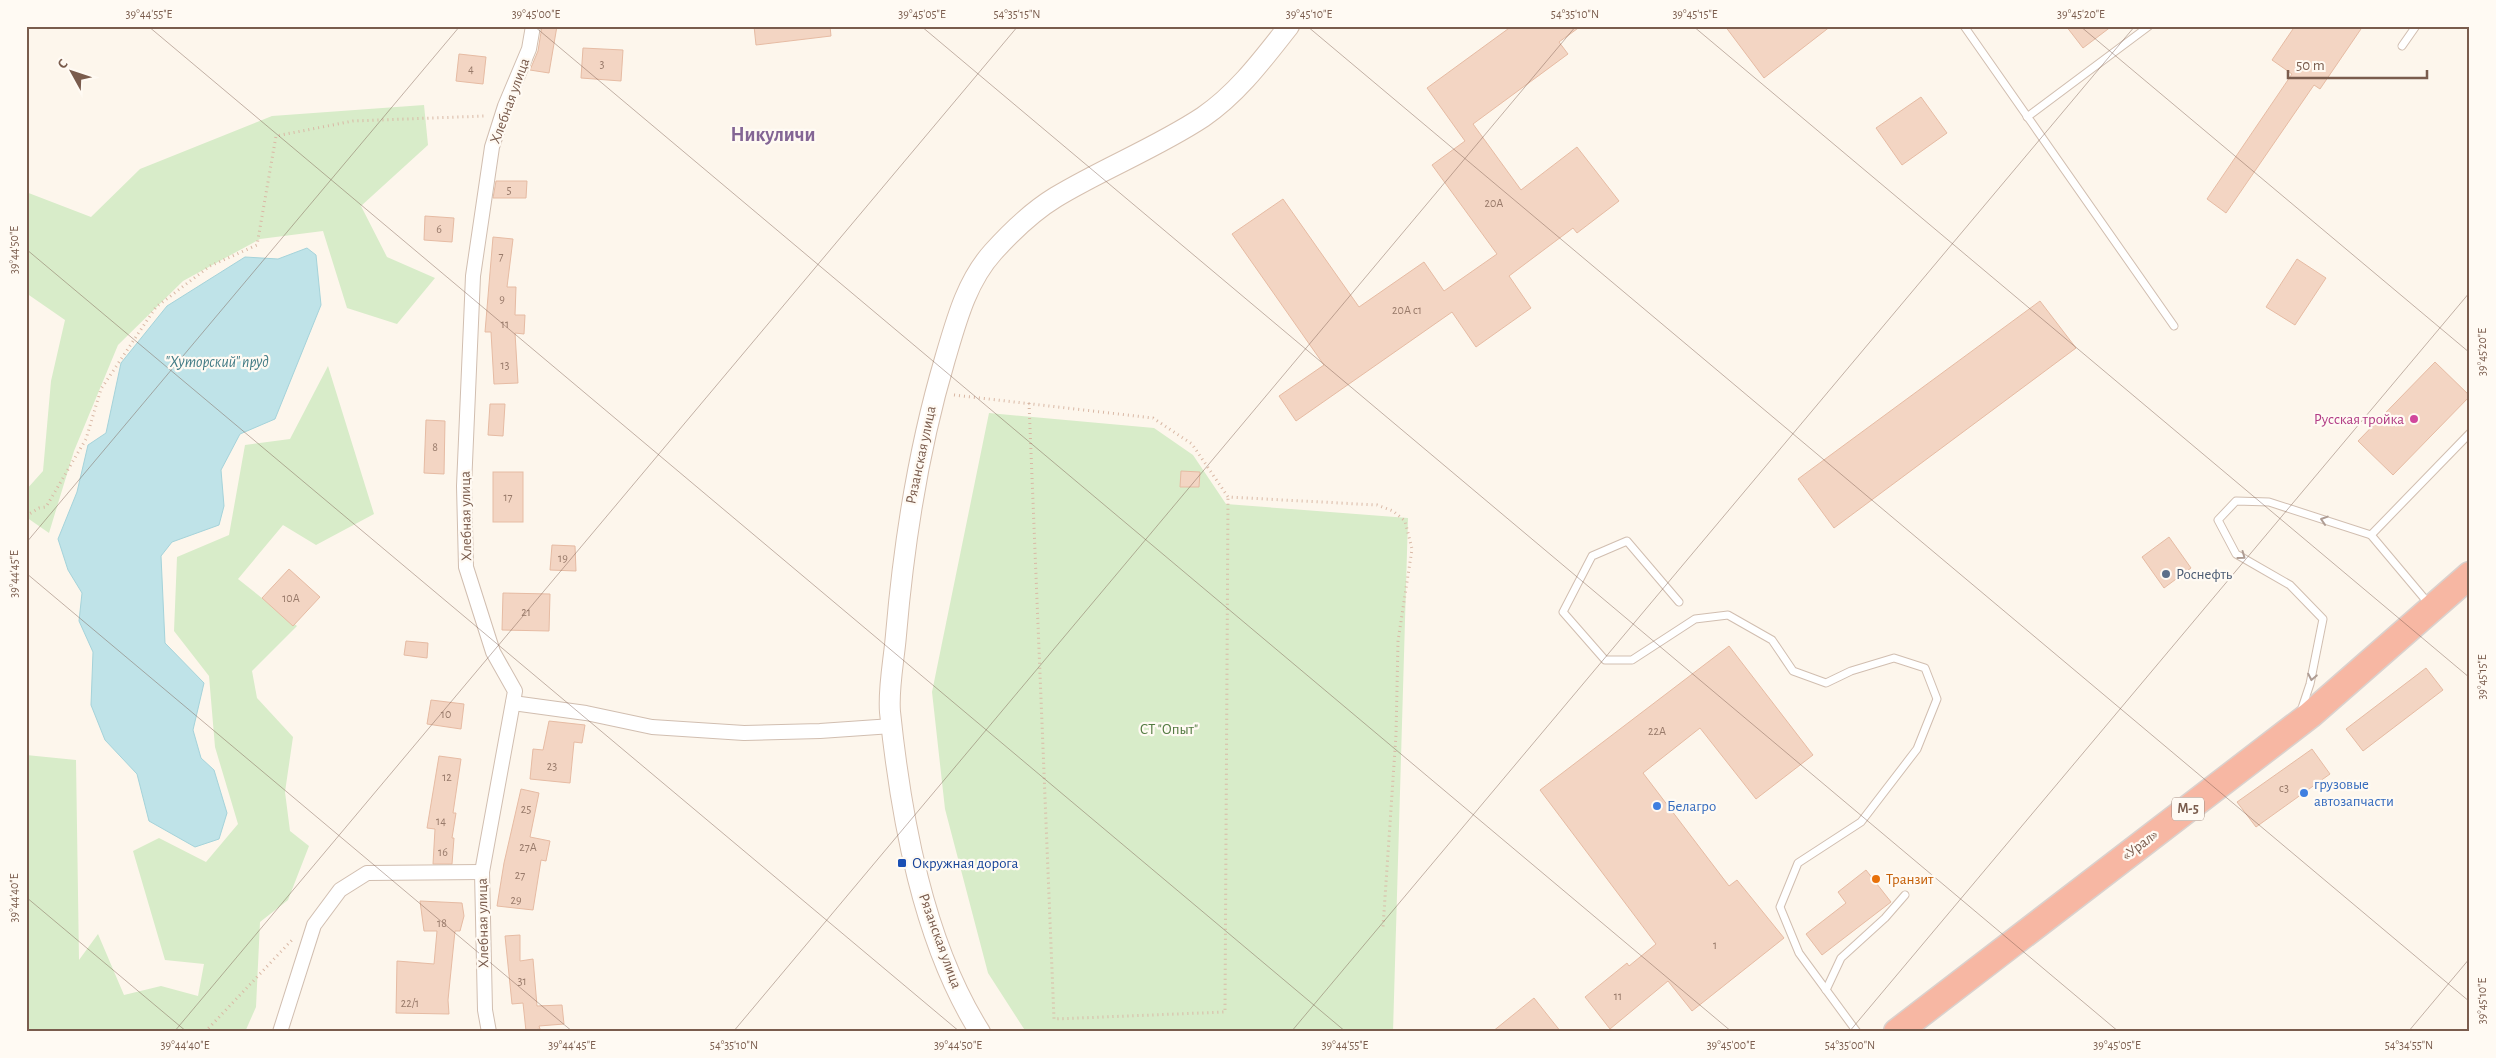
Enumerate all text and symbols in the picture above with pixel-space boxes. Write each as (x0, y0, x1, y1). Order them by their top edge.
text: 39°44'55"E (126, 8, 173, 20)
text: 39°45'00"E (512, 8, 561, 20)
text: 39°45'05"E (898, 8, 946, 20)
text: 54°35'15"N (994, 8, 1040, 20)
text: 39°45'10"E (1286, 8, 1332, 20)
text: 54°35'10"N (1551, 8, 1599, 20)
text: 39°45'15"E (1672, 8, 1718, 20)
text: 39°45'20"E (2057, 8, 2105, 20)
north arrow (48, 48, 98, 98)
scale bar (2288, 48, 2427, 80)
street label: Хлебная улица (488, 56, 532, 146)
text: С (55, 57, 71, 72)
house number: 3 (600, 58, 605, 70)
text: 50 m (2296, 58, 2325, 73)
house number: 4 (468, 63, 474, 75)
district label: Никуличи (731, 125, 815, 145)
house number: 5 (506, 184, 512, 196)
house number: 20А (1485, 197, 1503, 209)
house number: 6 (436, 223, 442, 235)
text: 39°44'50"E (8, 226, 20, 274)
house number: 7 (498, 250, 504, 262)
house number: 9 (499, 293, 505, 305)
house number: 20А с1 (1392, 304, 1422, 316)
house number: 11 (501, 318, 509, 330)
text: 39°45'20"E (2476, 328, 2488, 376)
water label: "Хуторский" пруд (165, 354, 269, 371)
house number: 13 (500, 359, 510, 371)
street label: Рязанская улица (903, 404, 939, 505)
place label: Русская тройка (2314, 412, 2404, 427)
marker: Русская тройка (2408, 413, 2420, 425)
house number: 8 (432, 441, 438, 453)
street label: Хлебная улица (458, 471, 474, 561)
house number: 17 (503, 491, 513, 503)
one-way arrow (2321, 516, 2329, 526)
text: 39°44'45"E (8, 550, 20, 598)
one-way arrow (2236, 550, 2246, 559)
house number: 19 (558, 552, 568, 564)
place label: Роснефть (2176, 567, 2233, 582)
marker: Роснефть (2160, 568, 2172, 580)
house number: 10А (282, 592, 300, 604)
house number: 21 (521, 606, 531, 618)
text: 39°45'15"E (2476, 654, 2488, 700)
one-way arrow (2307, 672, 2317, 681)
house number: 10 (441, 708, 451, 720)
park label: СТ "Опыт" (1140, 722, 1198, 737)
house number: 22А (1648, 725, 1666, 737)
house number: 23 (547, 760, 557, 772)
house number: 12 (442, 771, 452, 783)
place label: грузовые автозапчасти (2314, 777, 2394, 809)
house number: с3 (2279, 782, 2289, 794)
marker: грузовые автозапчасти (2298, 787, 2310, 799)
road number: М-5 (2172, 798, 2204, 821)
place label: Белагро (1667, 799, 1716, 814)
marker: Белагро (1651, 800, 1663, 812)
house number: 25 (521, 803, 531, 815)
house number: 14 (436, 815, 446, 827)
street label: «Урал» (2119, 827, 2161, 863)
house number: 27А (519, 841, 537, 853)
house number: 16 (438, 846, 448, 858)
place label: Окружная дорога (912, 856, 1018, 871)
marker: Окружная дорога (896, 857, 908, 869)
house number: 27 (515, 869, 525, 881)
place label: Транзит (1886, 872, 1934, 887)
text: 39°44'40"E (8, 873, 20, 922)
marker: Транзит (1870, 873, 1882, 885)
street label: Хлебная улица (475, 878, 491, 968)
street label: Рязанская улица (916, 891, 964, 991)
house number: 29 (510, 894, 522, 906)
house number: 18 (437, 917, 447, 929)
house number: 1 (1713, 939, 1717, 951)
house number: 31 (517, 975, 527, 987)
text: 39°45'10"E (2476, 978, 2488, 1024)
house number: 11 (1614, 990, 1622, 1002)
house number: 22/1 (401, 997, 419, 1009)
text: 39°44'40"E (161, 1039, 210, 1051)
text: 39°44'45"E (548, 1039, 596, 1051)
text: 54°35'10"N (710, 1039, 758, 1051)
text: 39°44'50"E (934, 1039, 982, 1051)
text: 39°44'55"E (1322, 1039, 1369, 1051)
text: 39°45'00"E (1707, 1039, 1756, 1051)
text: 54°35'00"N (1825, 1039, 1875, 1051)
text: 39°45'05"E (2093, 1039, 2141, 1051)
text: 54°34'55"N (2385, 1039, 2433, 1051)

